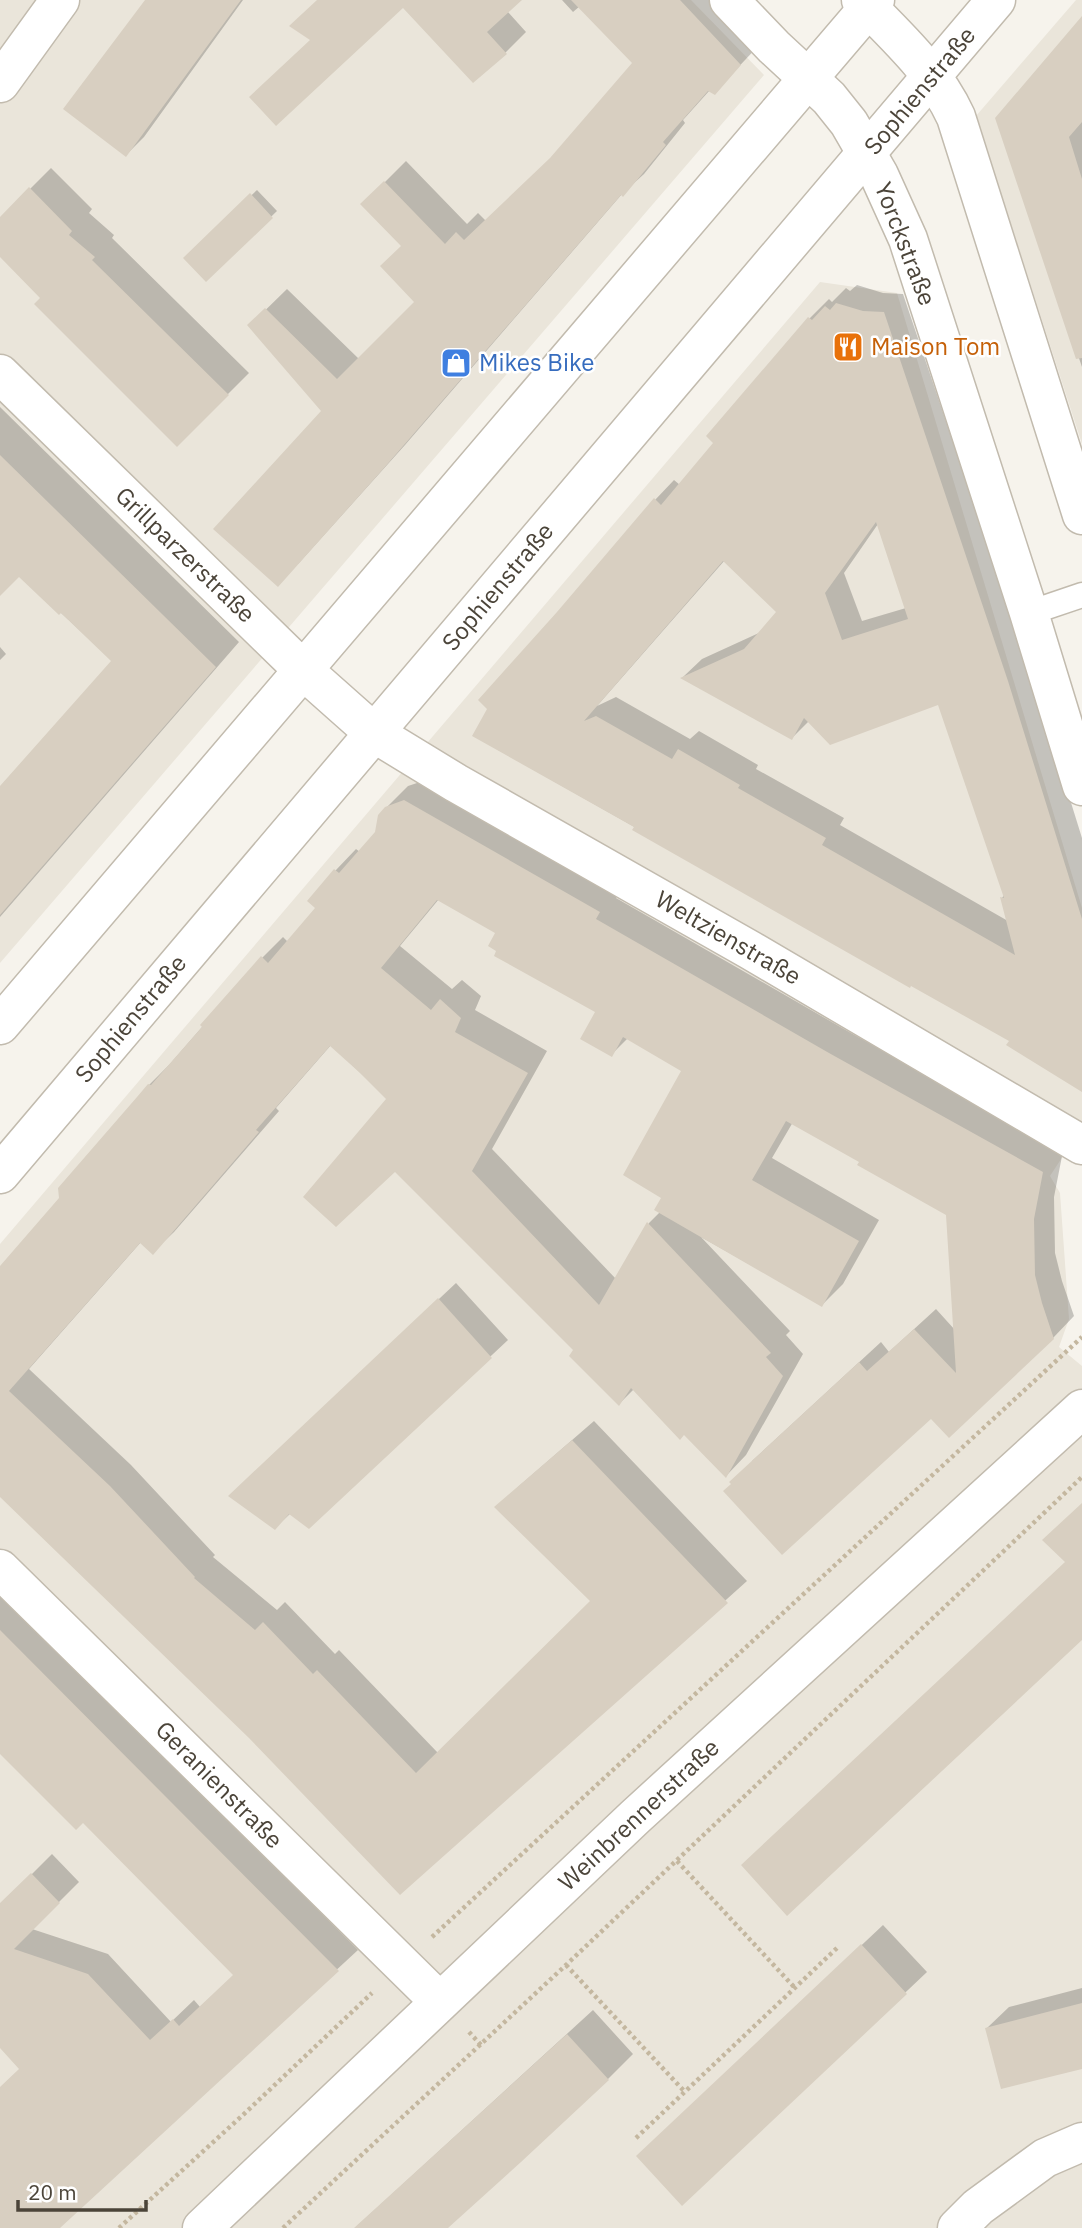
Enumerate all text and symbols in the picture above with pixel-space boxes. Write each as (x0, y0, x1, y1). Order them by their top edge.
street label: Sophienstraße (856, 20, 982, 161)
street label: Yorckstraße (868, 177, 944, 310)
restaurant icon: Maison Tom (831, 330, 865, 364)
place label: Maison Tom (871, 330, 1000, 362)
shop icon: Mikes Bike (439, 346, 473, 380)
place label: Mikes Bike (479, 346, 594, 378)
street label: Grillparzerstraße (109, 479, 263, 629)
street label: Sophienstraße (434, 516, 560, 657)
street label: Weltzienstraße (650, 883, 807, 992)
street label: Sophienstraße (67, 948, 193, 1089)
street label: Geranienstraße (149, 1714, 290, 1855)
street label: Weinbrennerstraße (551, 1731, 726, 1897)
scale bar (18, 2168, 145, 2212)
text: 20 m (28, 2178, 77, 2206)

